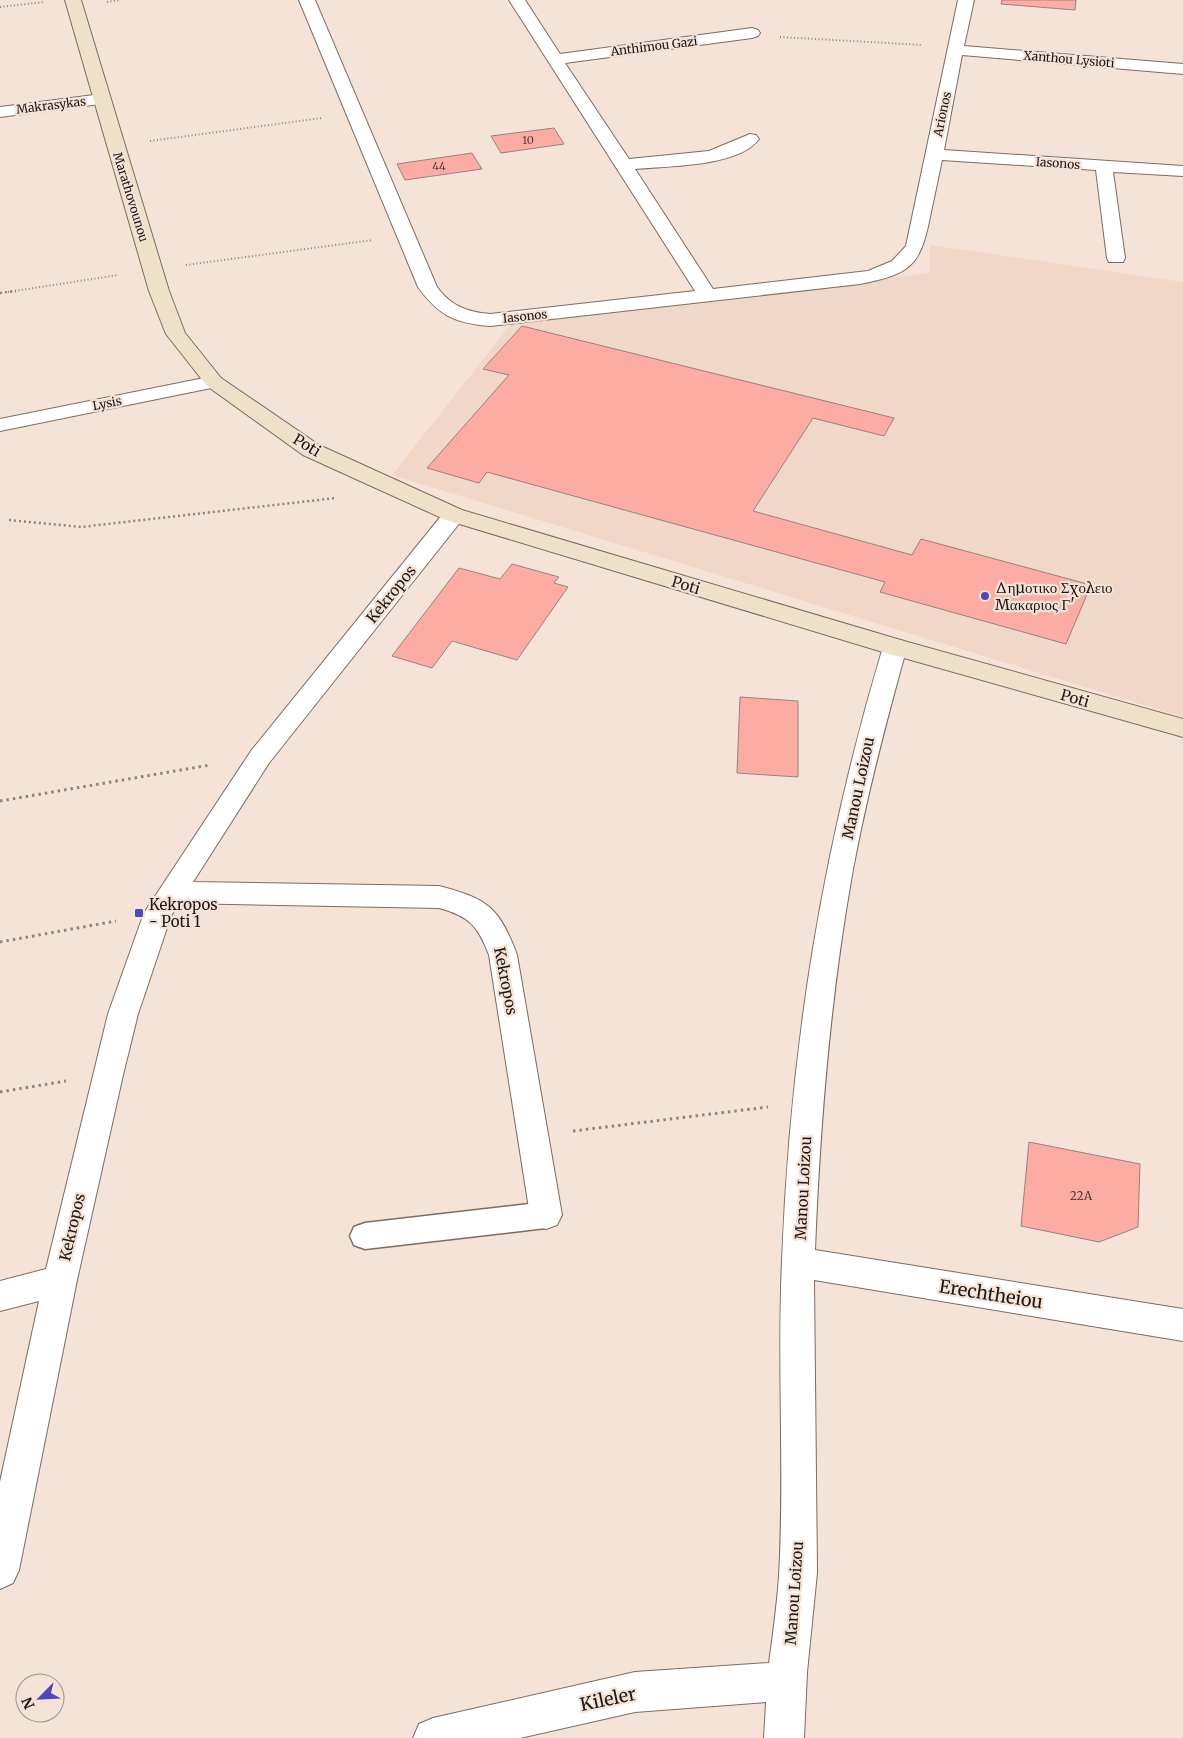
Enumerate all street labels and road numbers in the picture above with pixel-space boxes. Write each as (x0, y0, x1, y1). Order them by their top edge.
street label: Anthimou Gazi (609, 33, 698, 59)
street label: Xanthou Lysioti (1023, 48, 1115, 70)
street label: Arionos (930, 90, 954, 139)
street label: Makrasykas (15, 93, 87, 117)
street label: Marathovounou (110, 150, 152, 244)
street label: Iasonos (1035, 154, 1081, 172)
street label: Iasonos (502, 306, 548, 326)
street label: Lysis (91, 393, 123, 413)
street label: Poti (290, 429, 324, 461)
street label: Kekropos (362, 561, 420, 627)
street label: Poti (669, 572, 703, 598)
street label: Poti (1058, 685, 1092, 711)
street label: Manou Loizou (838, 735, 878, 841)
street label: Kekropos (490, 945, 522, 1017)
street label: Manou Loizou (791, 1136, 815, 1240)
street label: Kekropos (55, 1191, 89, 1263)
street label: Erechtheiou (937, 1274, 1045, 1314)
street label: Manou Loizou (781, 1541, 807, 1645)
street label: Kileler (578, 1682, 638, 1716)

